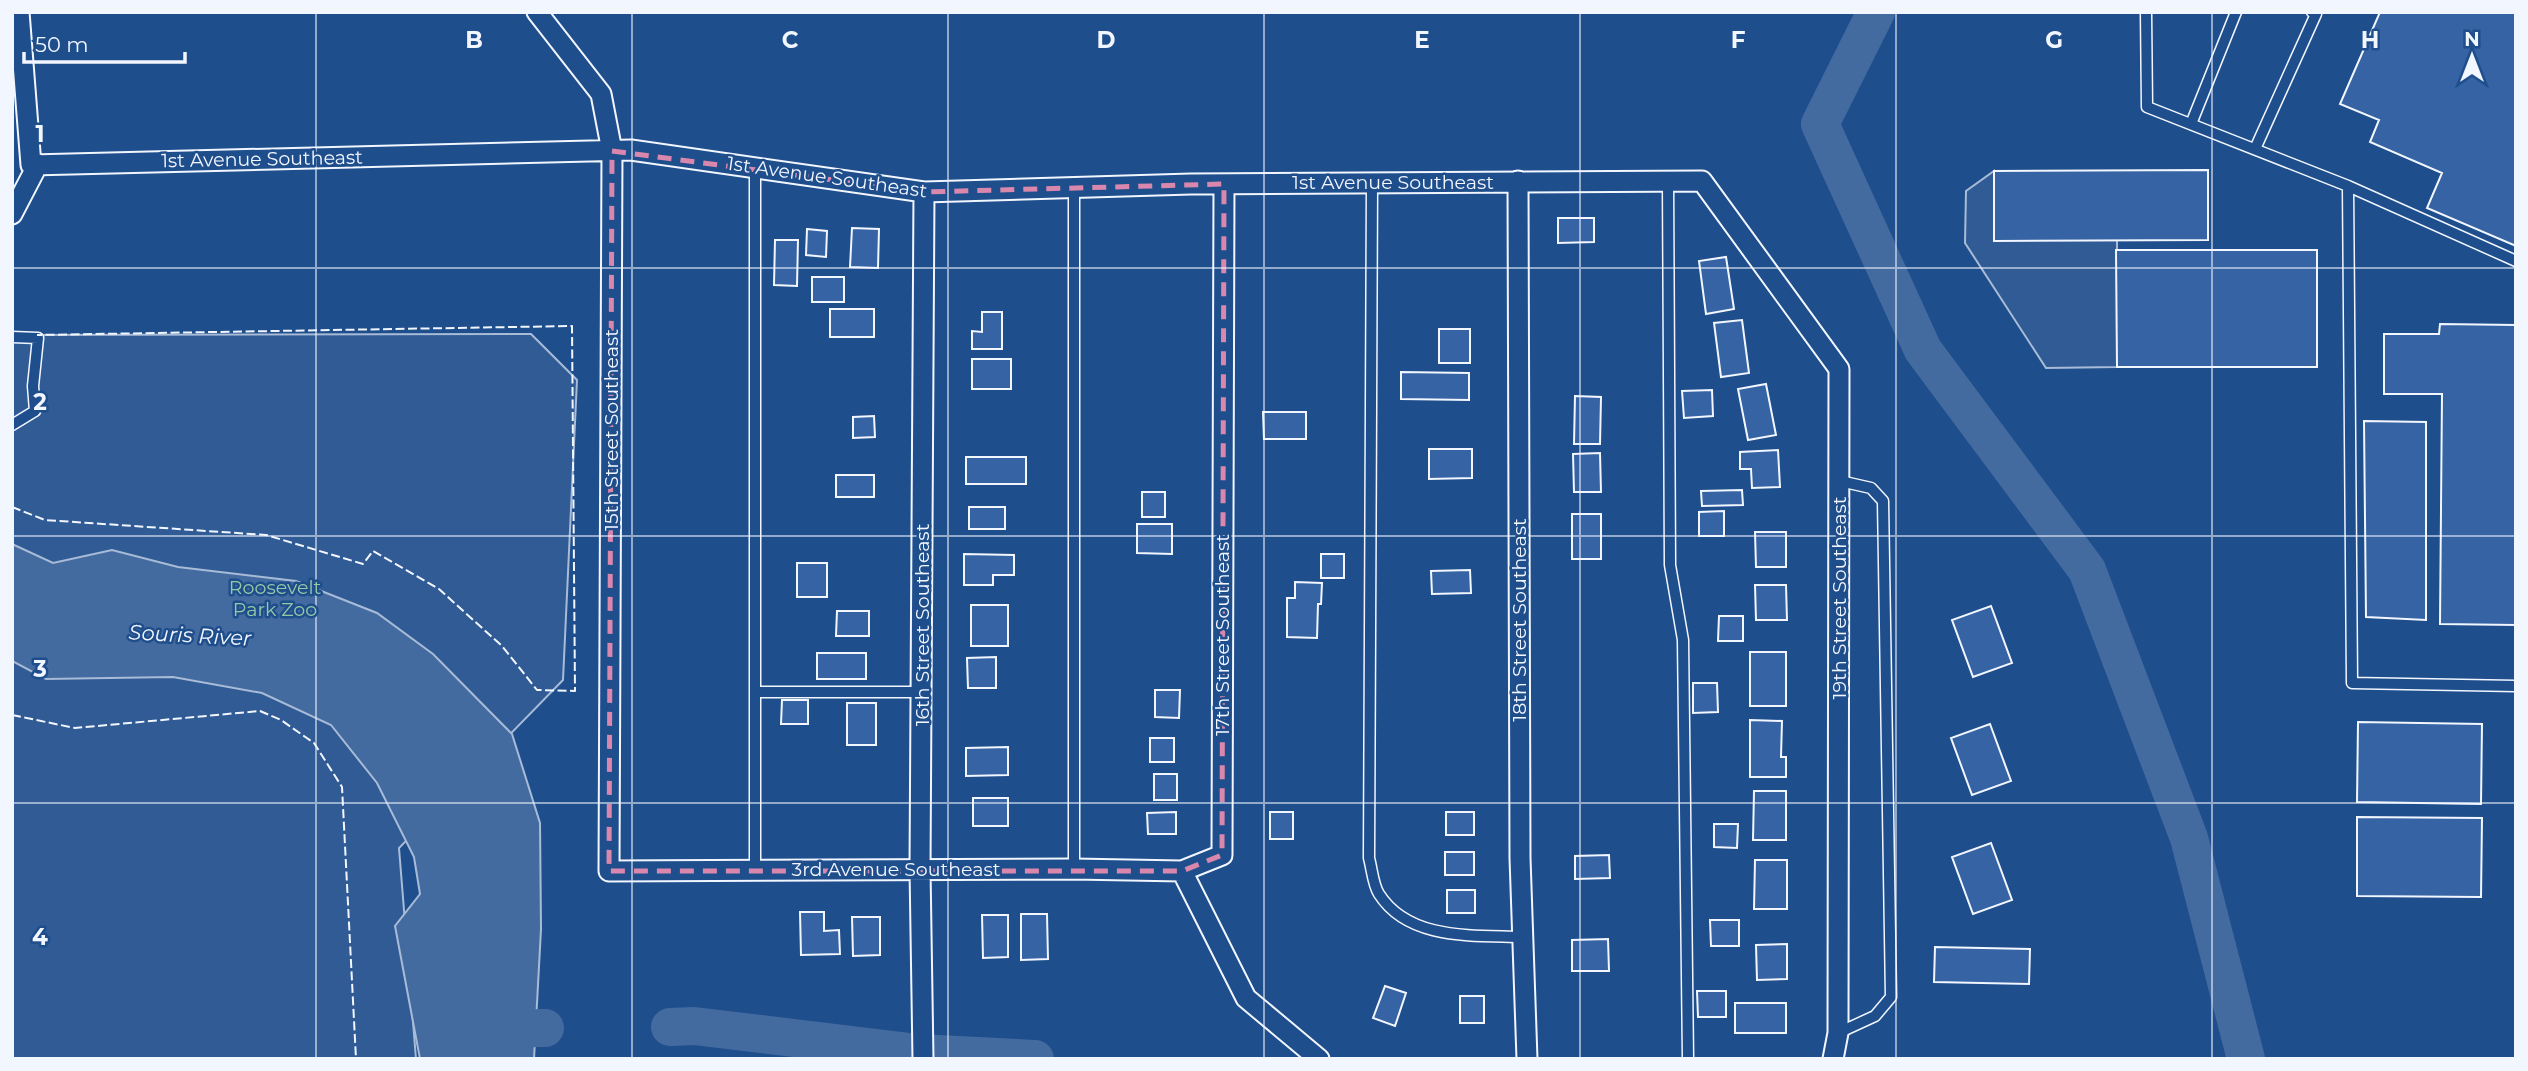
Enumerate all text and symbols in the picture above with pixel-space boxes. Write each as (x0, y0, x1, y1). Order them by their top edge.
scale bar (24, 21, 186, 65)
north arrow (2437, 21, 2507, 91)
text: B (465, 26, 483, 54)
text: C (782, 26, 799, 54)
text: D (1097, 26, 1116, 54)
text: E (1414, 26, 1430, 54)
text: F (1731, 26, 1746, 54)
text: G (2045, 26, 2063, 54)
text: H (2361, 26, 2379, 54)
text: N (2464, 28, 2480, 51)
text: 50 m (35, 32, 89, 57)
text: 1 (35, 120, 45, 148)
street label: 1st Avenue Southeast (161, 146, 363, 172)
street label: 1st Avenue Southeast (725, 152, 929, 202)
street label: 1st Avenue Southeast (1292, 171, 1494, 194)
street label: 15th Street Southeast (600, 329, 623, 531)
text: 2 (33, 388, 47, 416)
street label: 19th Street Southeast (1828, 496, 1851, 699)
street label: 18th Street Southeast (1508, 518, 1531, 722)
street label: 16th Street Southeast (911, 523, 934, 726)
street label: 17th Street Southeast (1211, 534, 1234, 736)
park label: Roosevelt Park Zoo (229, 576, 321, 621)
water label: Souris River (128, 619, 253, 651)
text: 3 (32, 655, 47, 683)
street label: 3rd Avenue Southeast (792, 858, 1001, 881)
text: 4 (32, 923, 48, 951)

